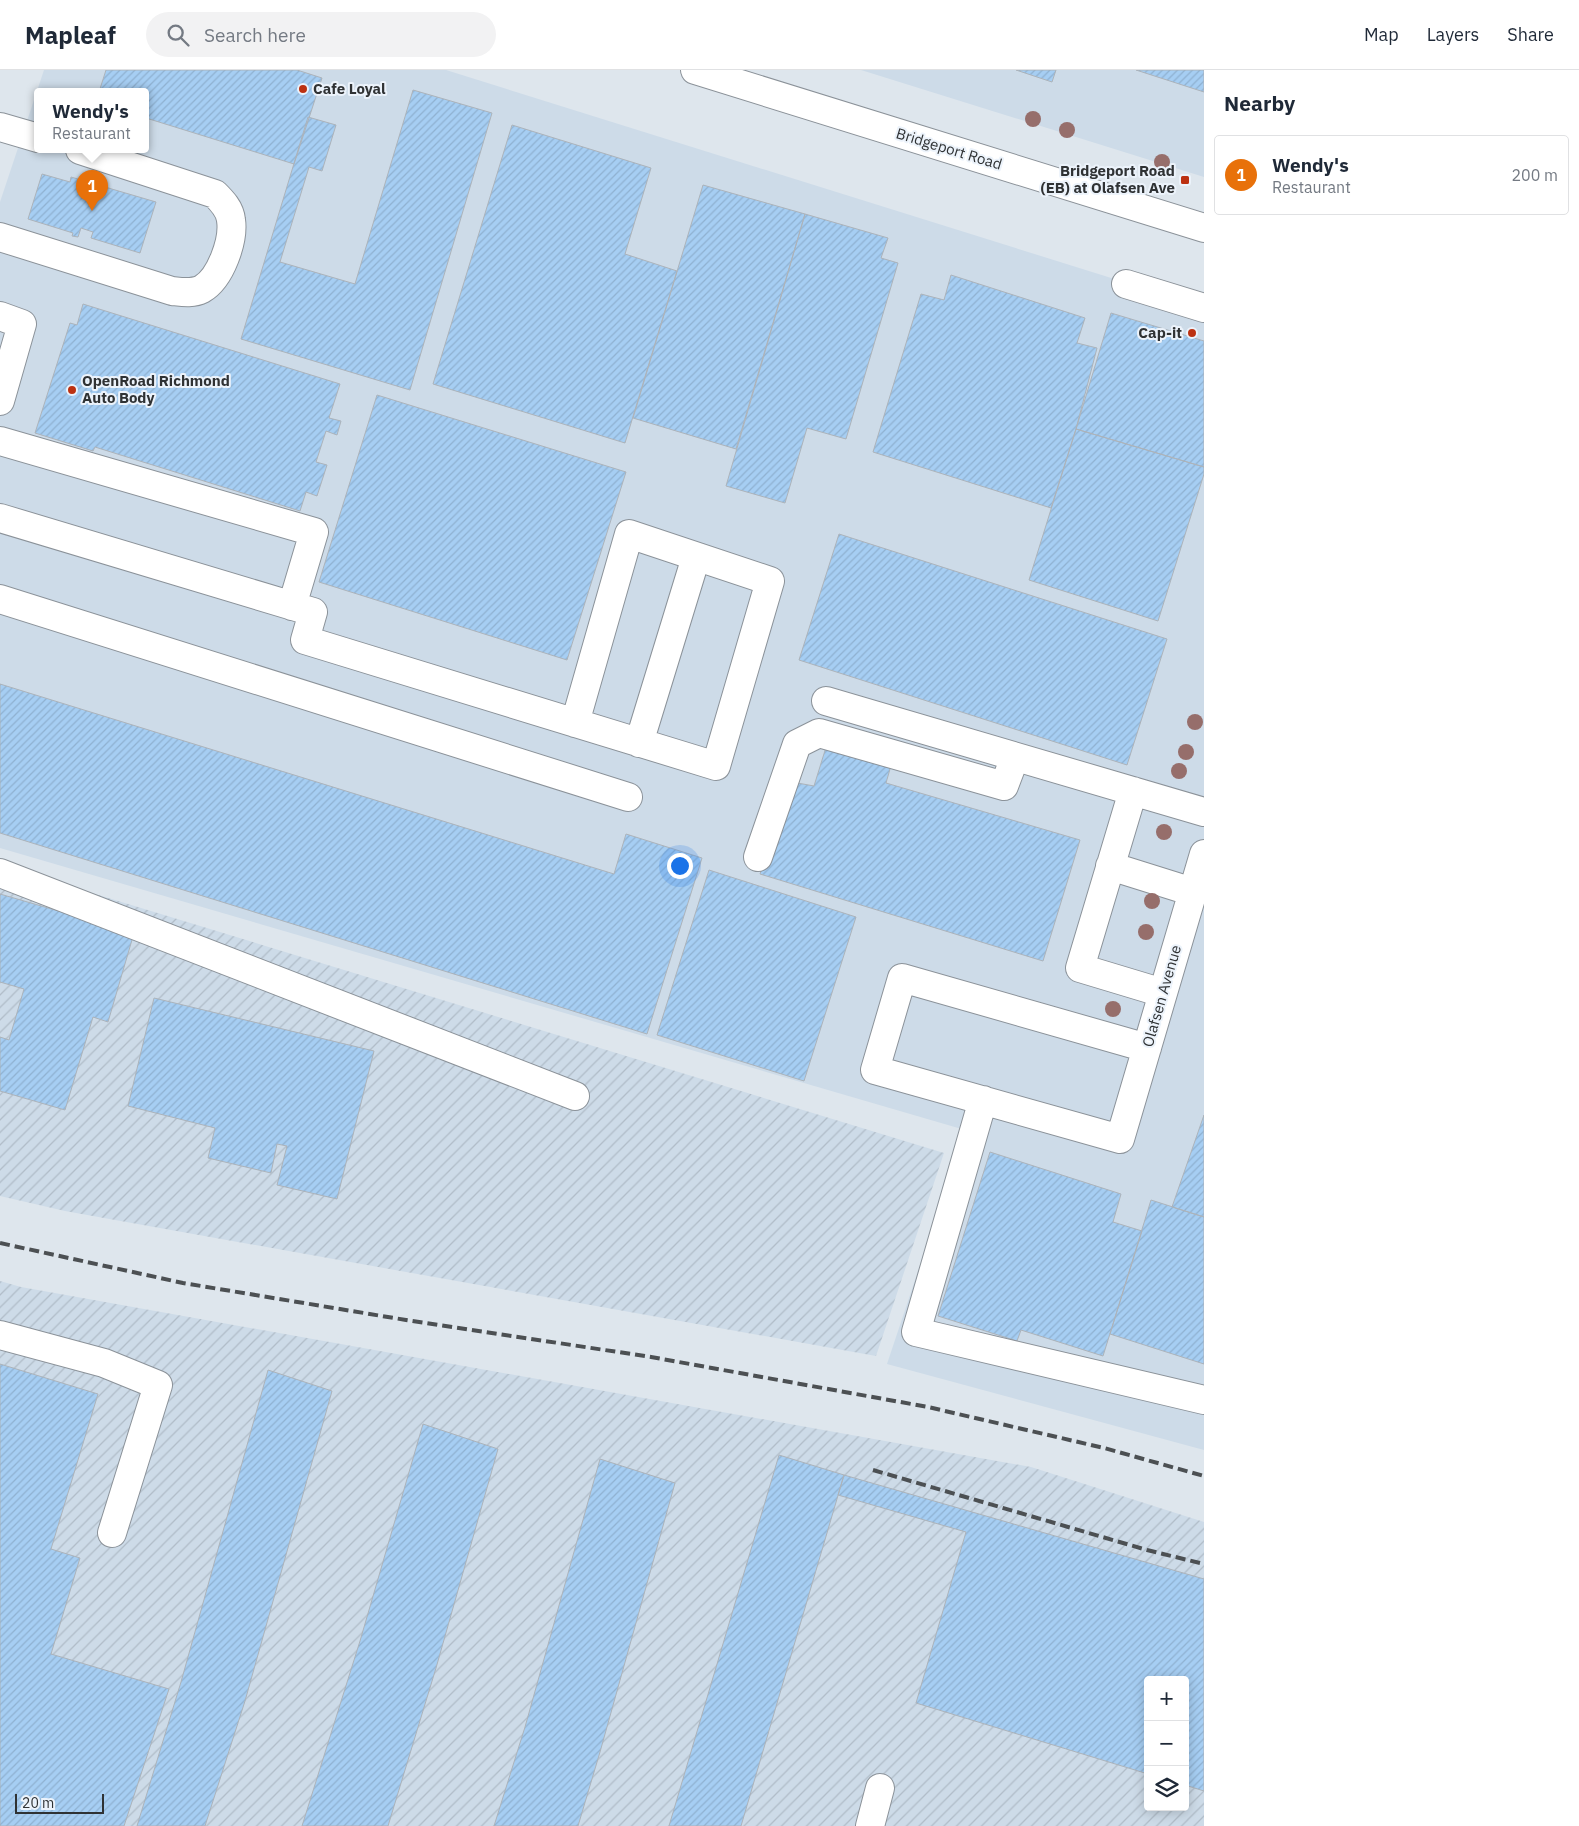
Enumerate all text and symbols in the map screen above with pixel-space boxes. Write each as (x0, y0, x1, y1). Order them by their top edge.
search box (146, 12, 496, 57)
text: Mapleaf (25, 19, 116, 51)
icon: search (164, 21, 192, 49)
text: Search here (204, 23, 306, 47)
text: Map (1364, 23, 1399, 46)
text: Layers (1427, 23, 1479, 46)
text: Share (1507, 23, 1554, 46)
place label: Cafe Loyal (313, 79, 386, 98)
marker: Cafe Loyal (297, 83, 309, 95)
popup (34, 88, 149, 153)
text: Nearby (1224, 89, 1295, 117)
text: Wendy's (52, 99, 129, 123)
text: Restaurant (52, 123, 131, 143)
street label: Bridgeport Road (894, 123, 1004, 174)
text: Wendy's (1272, 153, 1349, 177)
place label: Bridgeport Road (EB) at Olafsen Ave (1041, 161, 1175, 197)
text: 1 (1236, 165, 1246, 185)
text: 200 m (1511, 165, 1558, 185)
pin: 1 (76, 170, 108, 211)
marker: Bridgeport Road (EB) at Olafsen Ave (1179, 174, 1191, 186)
text: Restaurant (1272, 177, 1351, 197)
place label: Cap-it (1138, 323, 1182, 342)
marker: Cap-it (1186, 327, 1198, 339)
place label: OpenRoad Richmond Auto Body (82, 371, 230, 407)
marker: OpenRoad Richmond Auto Body (66, 384, 78, 396)
your location (667, 853, 693, 879)
street label: Olafsen Avenue (1138, 943, 1185, 1049)
map controls (1144, 1676, 1189, 1811)
button: + (1144, 1676, 1189, 1721)
button: − (1144, 1721, 1189, 1766)
button: layers (1144, 1766, 1189, 1811)
scale bar (15, 1791, 104, 1814)
text: 20 m (22, 1794, 54, 1812)

